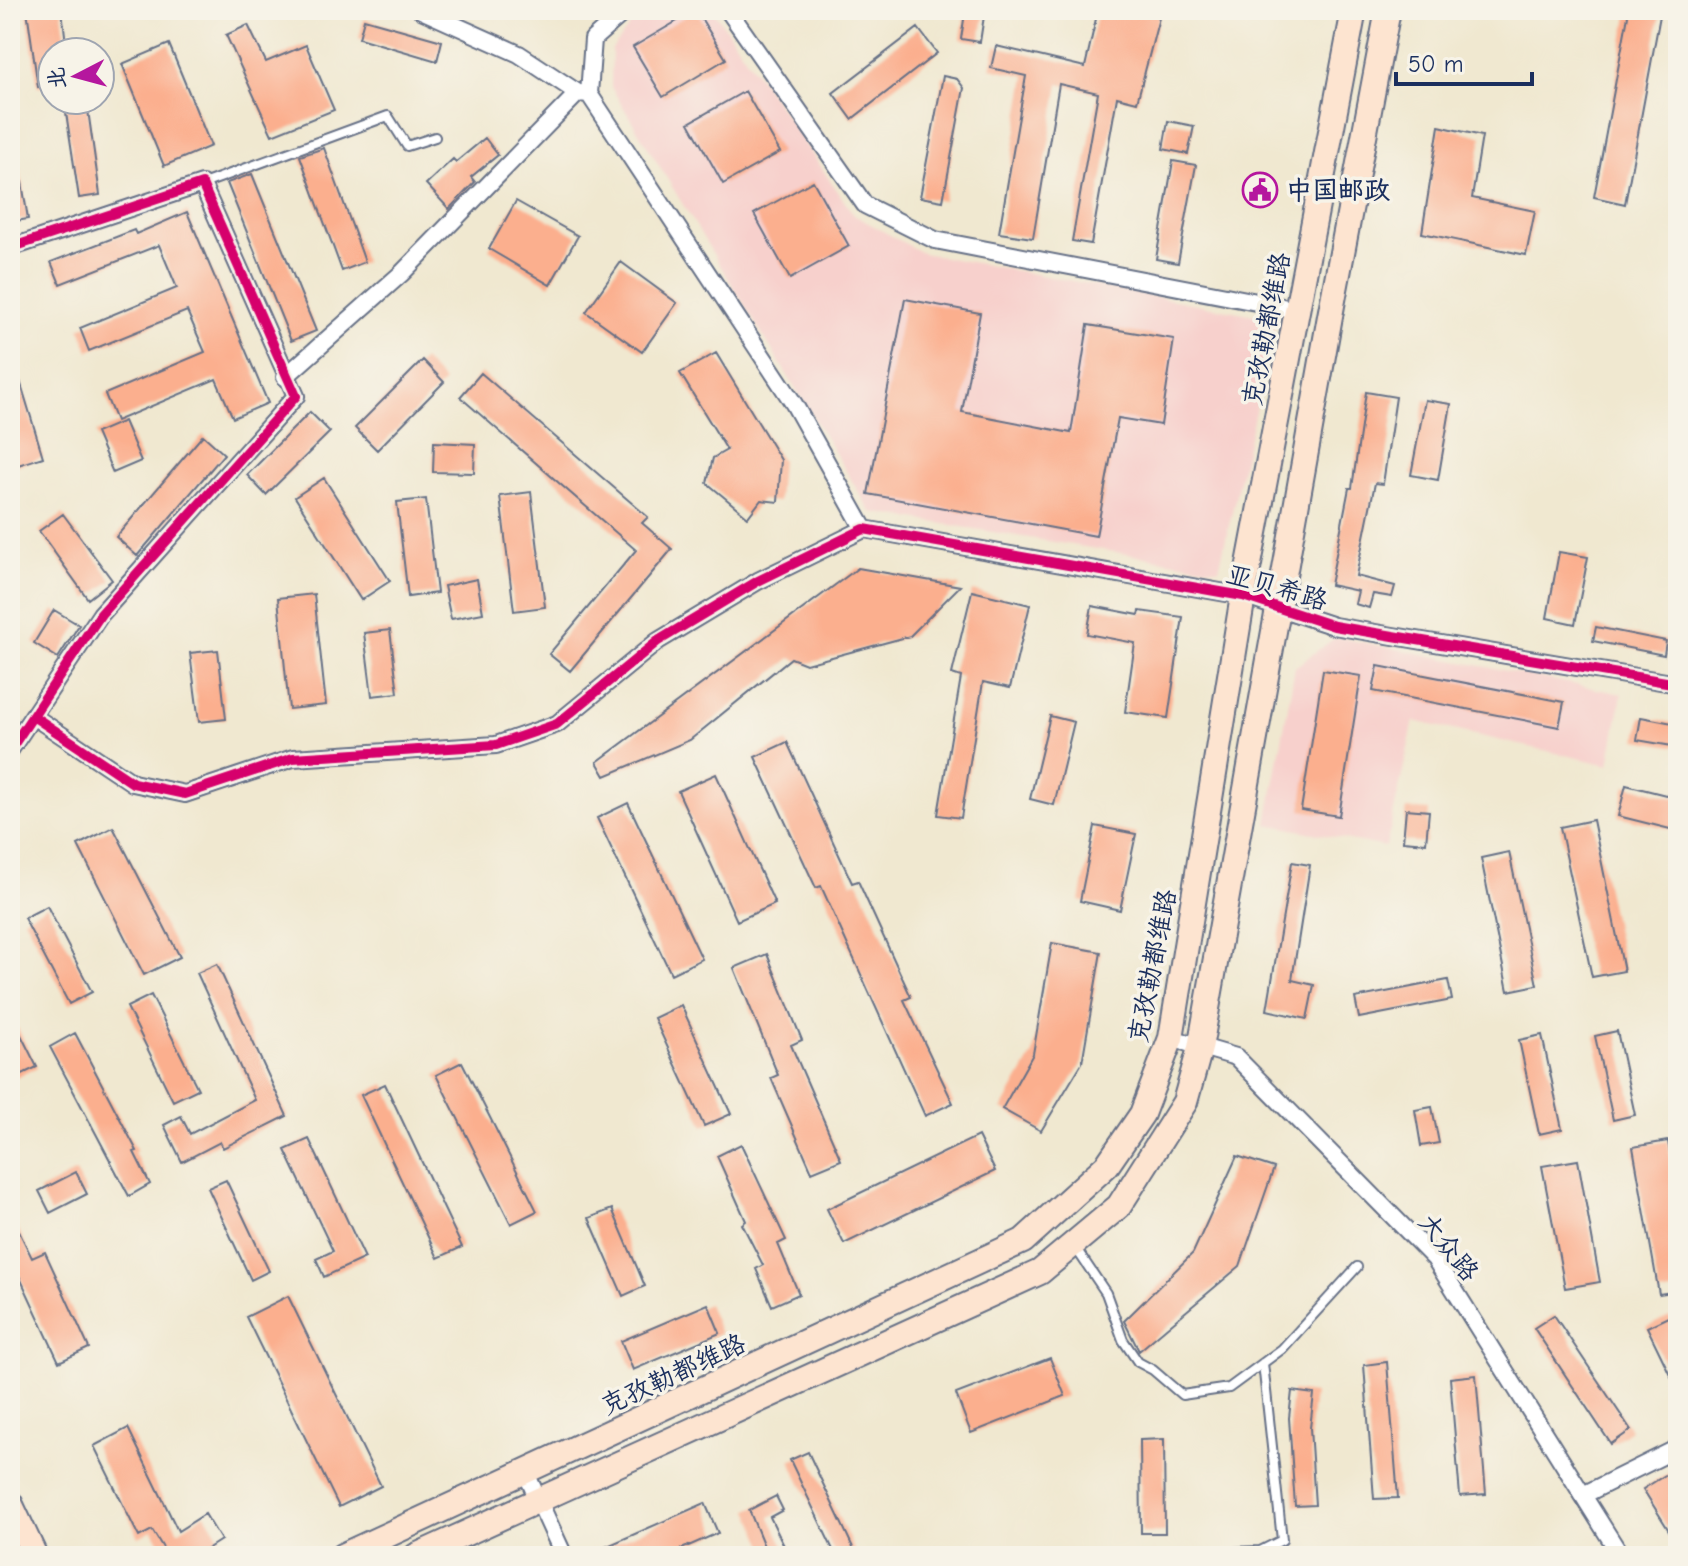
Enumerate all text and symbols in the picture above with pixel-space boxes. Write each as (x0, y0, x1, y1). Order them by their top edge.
north arrow (36, 36, 116, 116)
scale bar (1396, 36, 1532, 86)
text: 50 m (1408, 50, 1464, 78)
text: 北 (43, 66, 71, 90)
public building icon: 中国邮政 (1241, 171, 1279, 209)
place label: 中国邮政 (1286, 176, 1390, 206)
street label: 克孜勒都维路 (1237, 250, 1297, 409)
street label: 亚贝希路 (1223, 559, 1331, 617)
street label: 克孜勒都维路 (1123, 887, 1183, 1046)
street label: 大众路 (1412, 1208, 1484, 1287)
street label: 克孜勒都维路 (596, 1328, 750, 1421)

